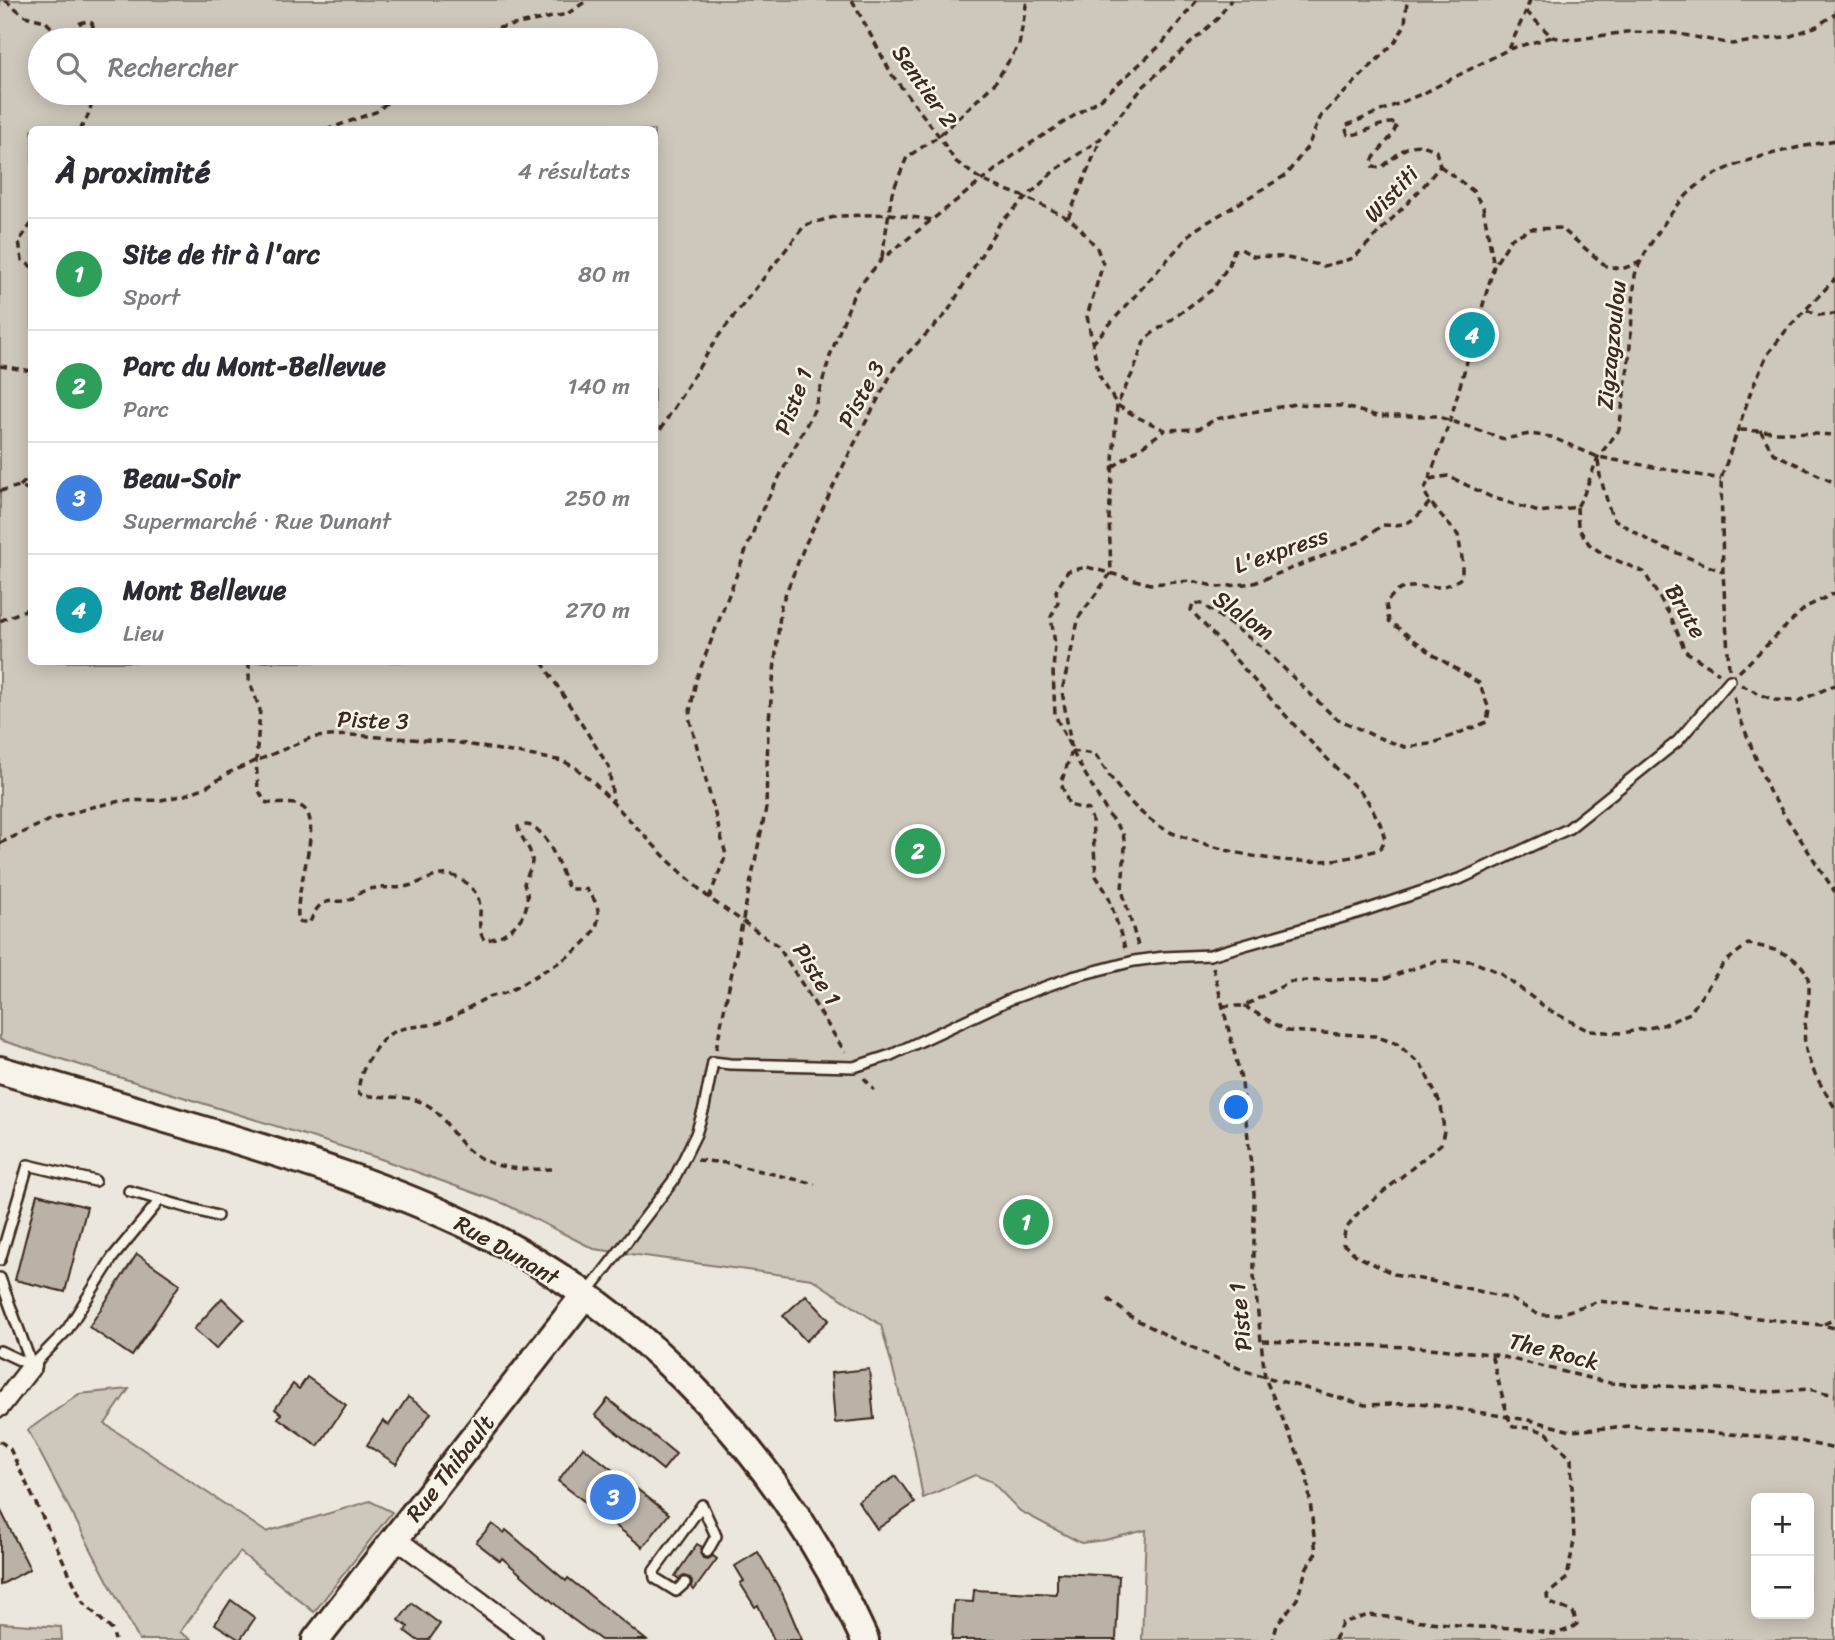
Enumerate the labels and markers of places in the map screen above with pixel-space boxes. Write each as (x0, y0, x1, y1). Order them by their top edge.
pin: 4 (1449, 309, 1495, 361)
pin: 2 (895, 825, 941, 877)
pin: 1 (1003, 1196, 1049, 1248)
pin: 3 (590, 1471, 636, 1523)

